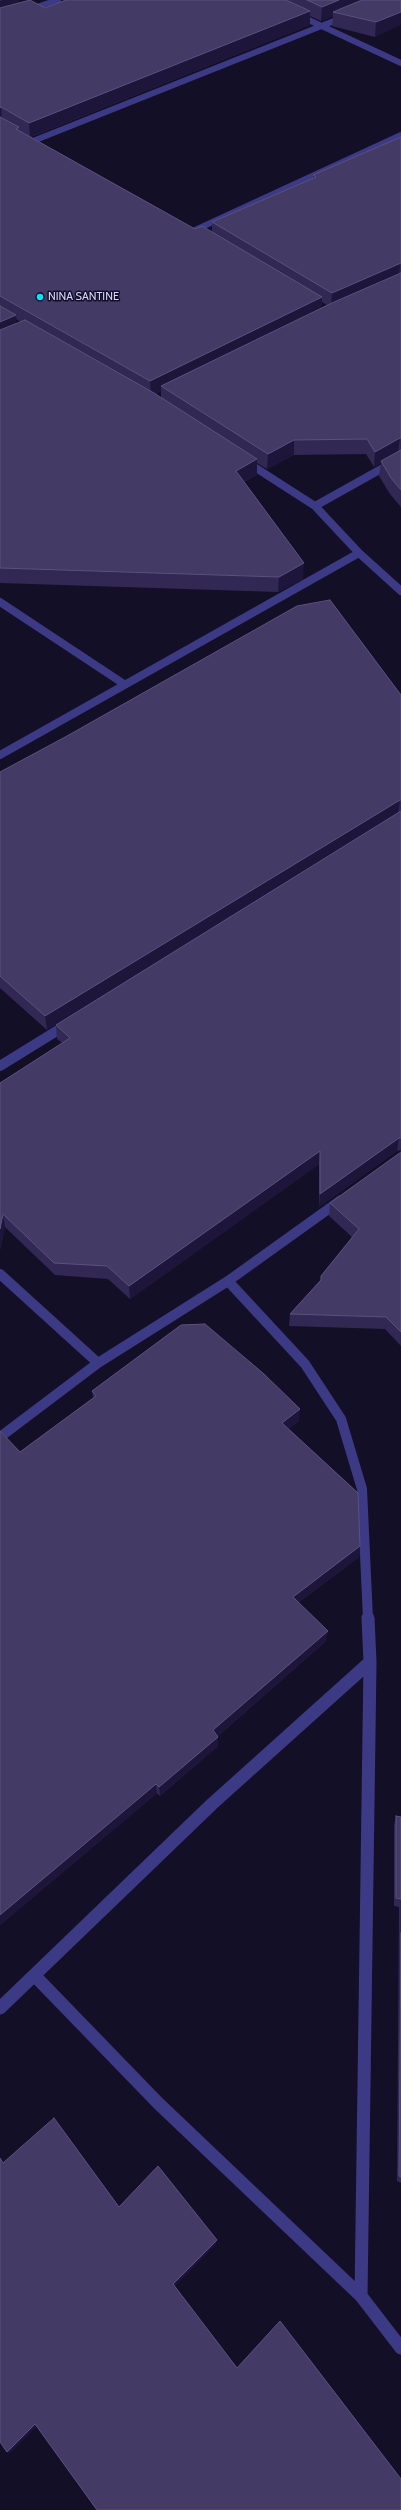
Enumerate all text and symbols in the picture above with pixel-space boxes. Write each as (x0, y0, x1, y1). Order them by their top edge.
place label: NINA SANTINE (48, 290, 119, 304)
marker: NINA SANTINE (35, 292, 45, 302)

